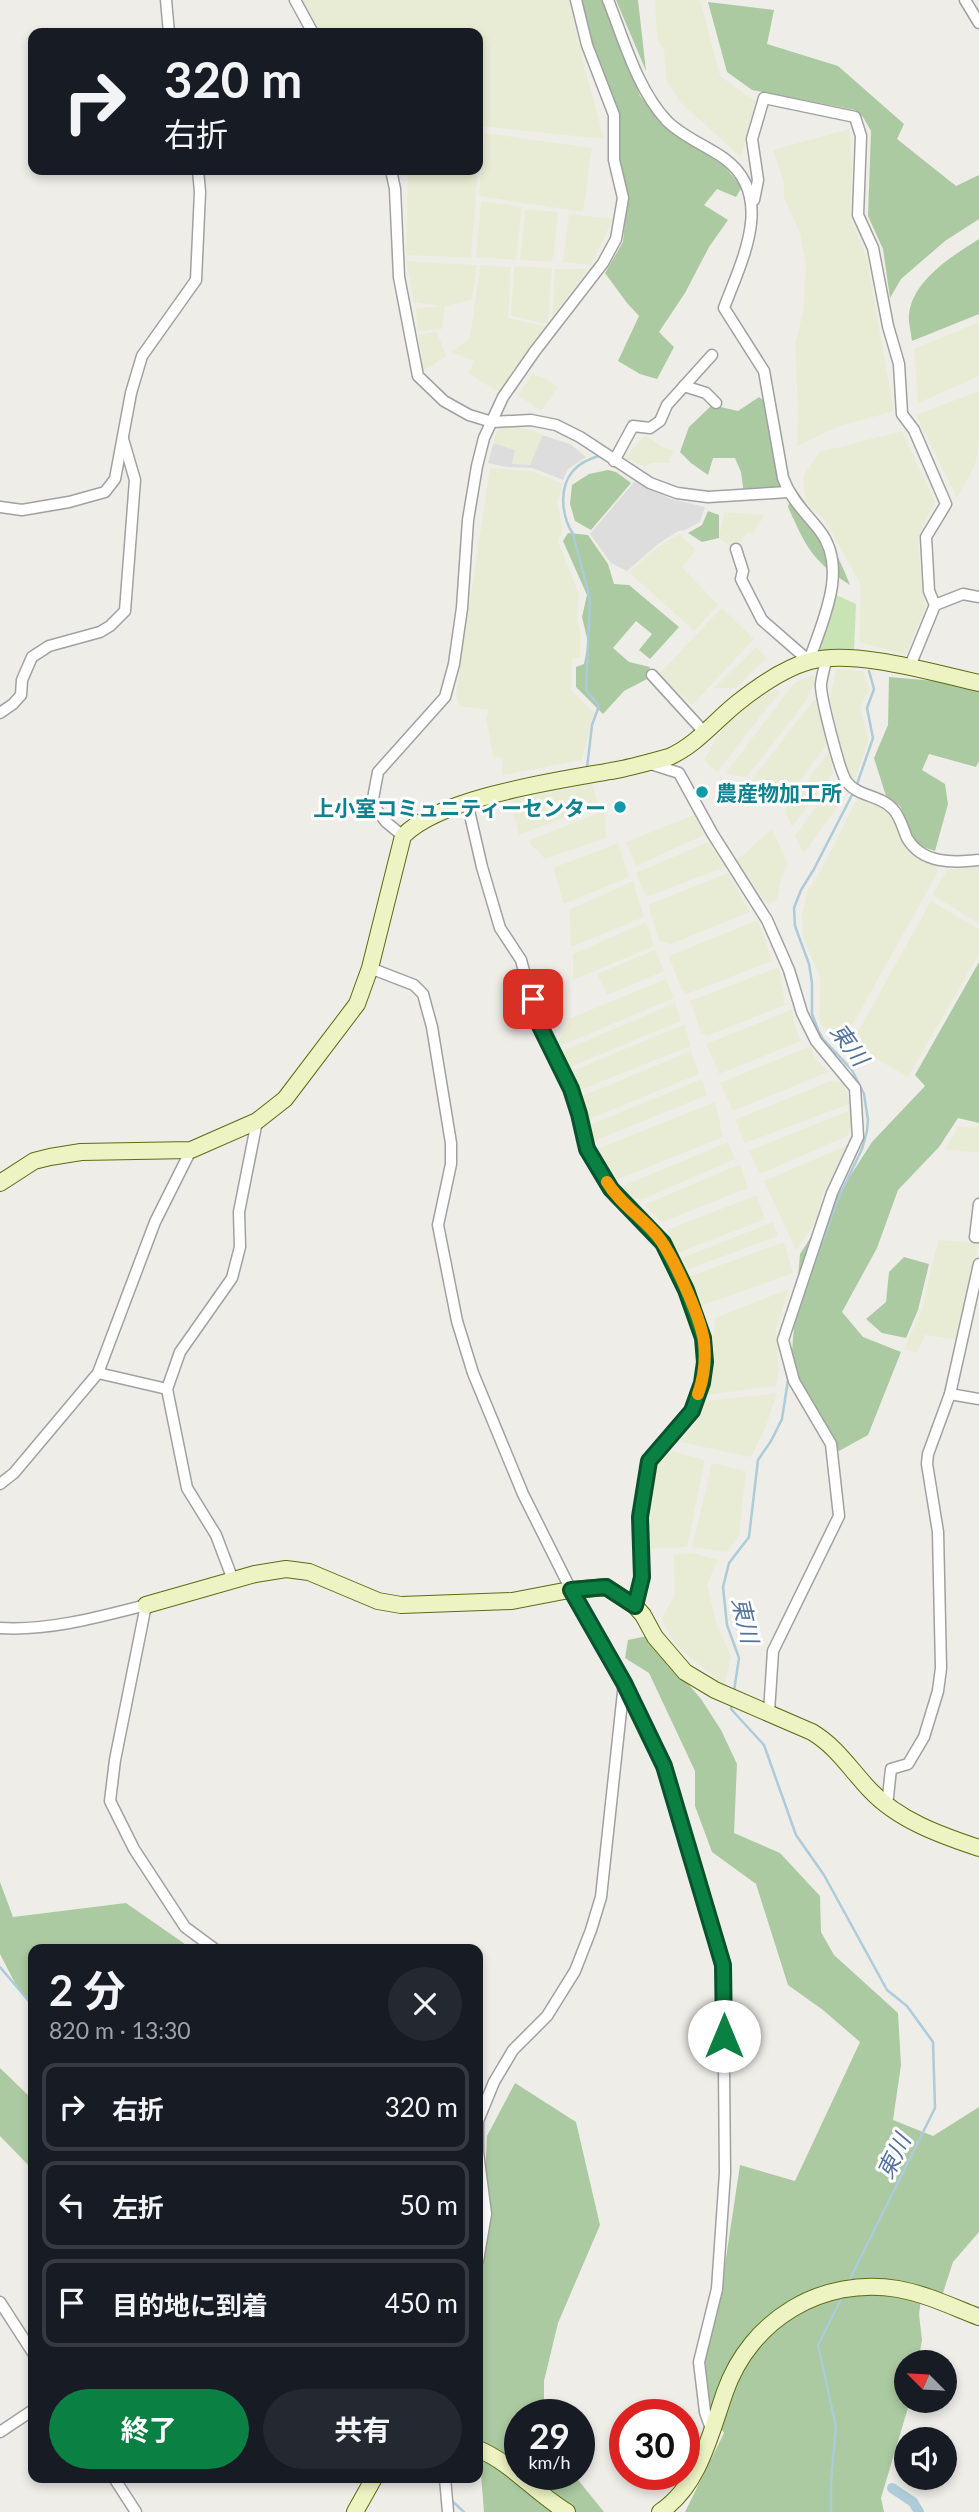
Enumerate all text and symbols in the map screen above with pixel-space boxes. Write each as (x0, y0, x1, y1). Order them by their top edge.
text: 320 m (164, 50, 302, 108)
icon: right (49, 56, 140, 147)
text: 右折 (164, 114, 228, 153)
place label: 農産物加工所 (716, 780, 842, 805)
marker: 農産物加工所 (694, 784, 710, 800)
place label: 上小室コミュニティーセンター (313, 795, 606, 820)
marker: 上小室コミュニティーセンター (612, 799, 628, 815)
pin (503, 969, 563, 1029)
icon: arrive (514, 980, 552, 1018)
water label: 東川 (825, 1017, 877, 1073)
water label: 東川 (727, 1594, 765, 1648)
text: 2 分 (49, 1965, 126, 2015)
button: close (388, 1967, 462, 2041)
position arrow (687, 1999, 761, 2073)
text: 820 m · 13:30 (49, 2016, 191, 2044)
icon: right (53, 2088, 91, 2126)
text: 320 m (385, 2091, 458, 2123)
text: 右折 (112, 2093, 164, 2125)
water label: 東川 (870, 2126, 917, 2183)
icon: left (53, 2186, 91, 2224)
text: 50 m (400, 2189, 458, 2221)
text: 左折 (112, 2191, 164, 2223)
icon: arrive (53, 2284, 91, 2322)
text: 450 m (385, 2287, 458, 2319)
text: 目的地に到着 (112, 2289, 268, 2321)
north arrow (894, 2350, 957, 2413)
map controls (894, 2350, 957, 2490)
button: 終了 (49, 2389, 249, 2469)
button: 共有 (263, 2389, 462, 2469)
speed limit sign: 30 (609, 2399, 700, 2490)
text: 29 (529, 2414, 570, 2456)
button: sound (894, 2427, 957, 2490)
text: km/h (528, 2451, 571, 2473)

